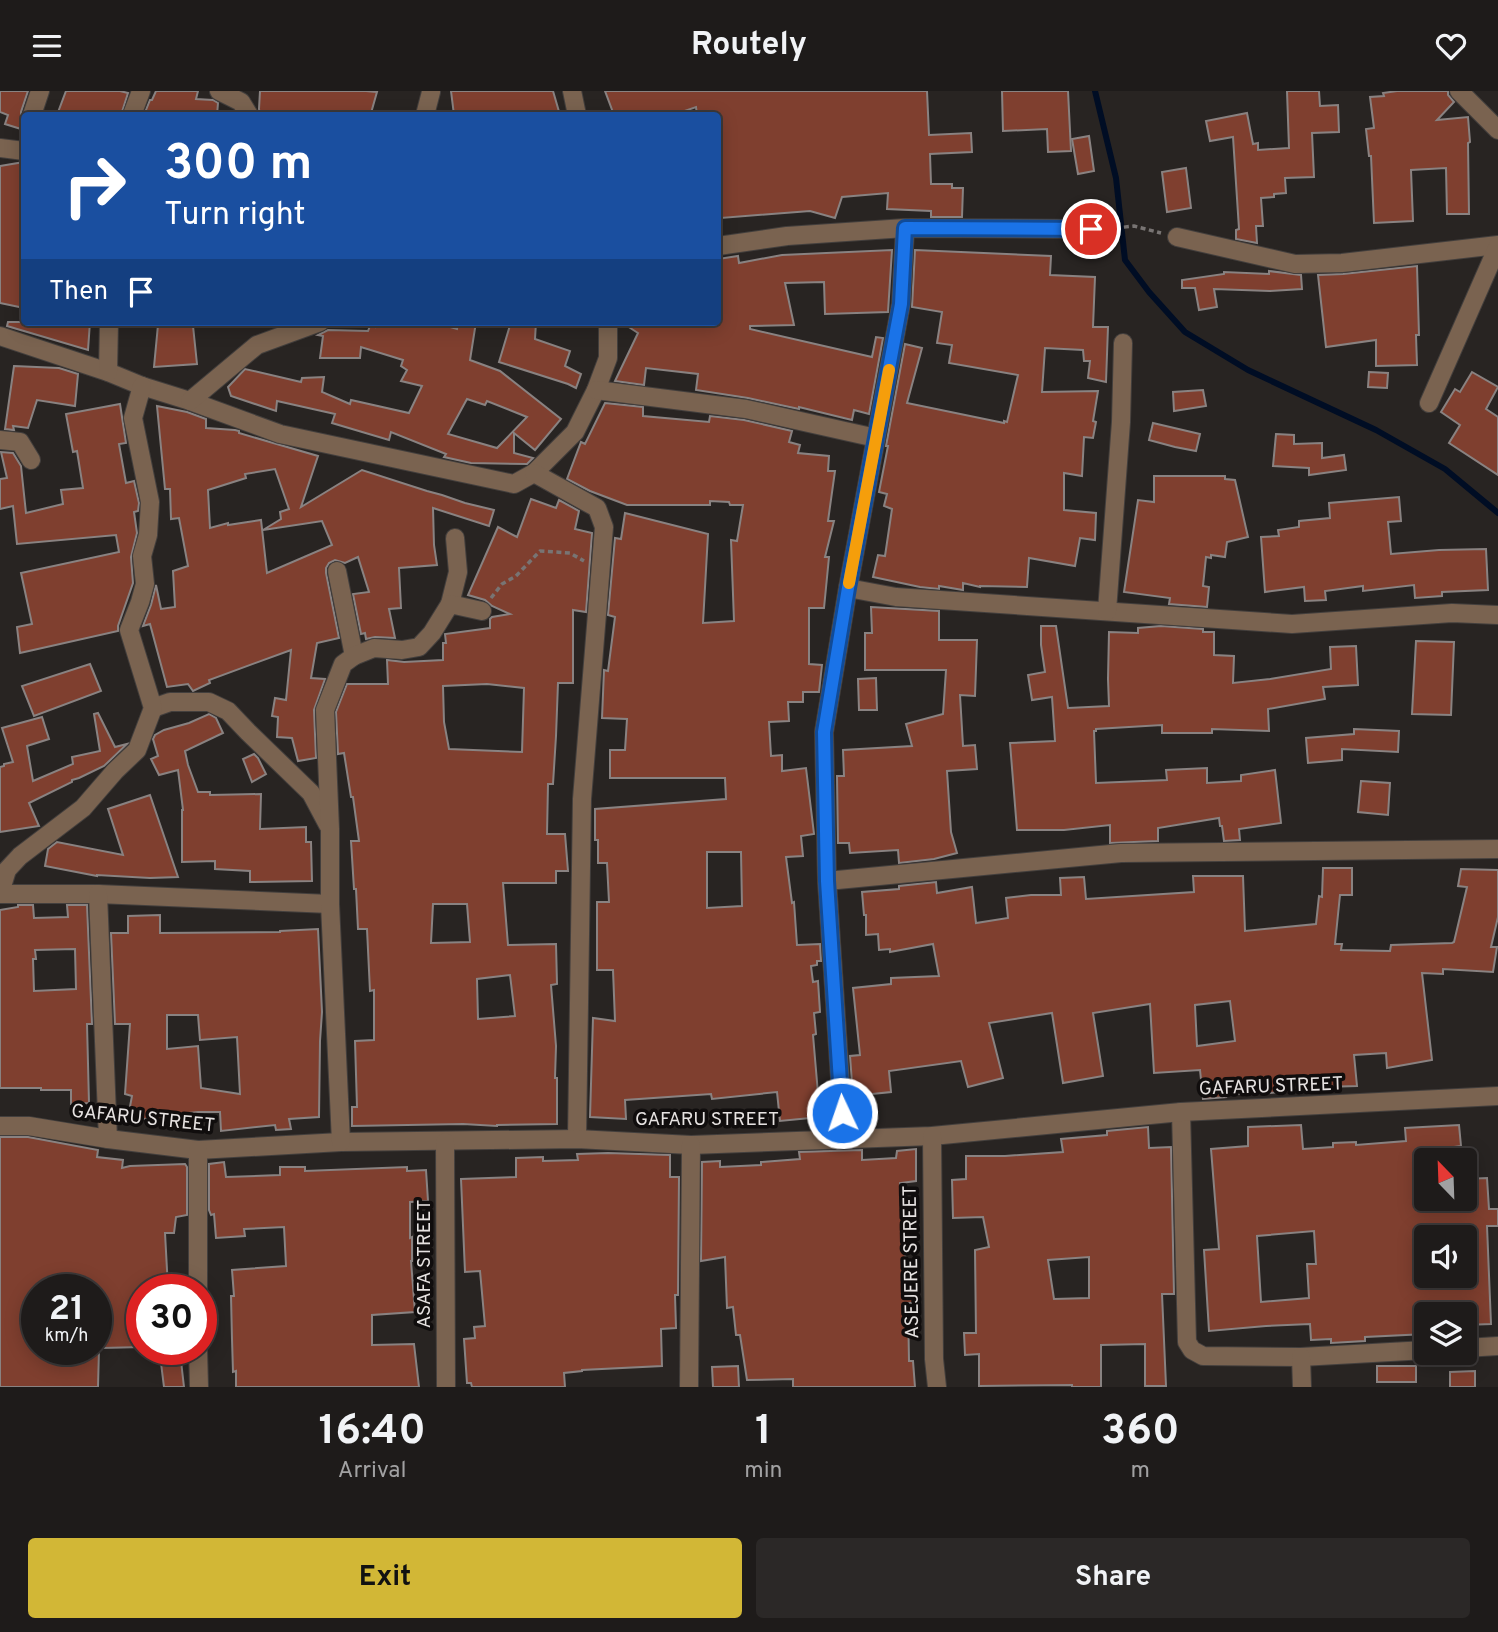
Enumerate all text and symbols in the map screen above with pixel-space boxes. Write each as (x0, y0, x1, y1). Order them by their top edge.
text: Routely (691, 26, 807, 66)
icon: menu (28, 27, 66, 65)
icon: heart (1432, 27, 1470, 65)
text: 300 m (164, 135, 312, 197)
icon: right (49, 140, 140, 231)
text: Turn right (164, 196, 306, 236)
pin (1061, 199, 1121, 259)
icon: arrive (1072, 210, 1110, 248)
icon: arrive (122, 273, 160, 311)
text: Then (49, 276, 108, 309)
street label: GAFARU STREET (1199, 1072, 1343, 1102)
position arrow (805, 1076, 879, 1150)
street label: GAFARU STREET (70, 1100, 216, 1138)
street label: GAFARU STREET (635, 1108, 779, 1132)
north arrow (1414, 1148, 1477, 1211)
map controls (1414, 1148, 1477, 1365)
street label: ASEJERE STREET (899, 1185, 925, 1339)
street label: ASAFA STREET (413, 1200, 437, 1328)
button: sound (1414, 1225, 1477, 1288)
speed limit sign: 30 (126, 1274, 217, 1365)
text: 21 (49, 1288, 84, 1332)
button: layers (1414, 1302, 1477, 1365)
text: km/h (45, 1325, 88, 1348)
text: 16:40 (318, 1406, 426, 1459)
text: 1 (755, 1406, 772, 1459)
text: 360 (1101, 1406, 1180, 1459)
text: Arrival (338, 1457, 406, 1486)
text: min (744, 1457, 783, 1486)
text: m (1131, 1457, 1150, 1486)
button: Exit (28, 1538, 742, 1618)
button: Share (756, 1538, 1470, 1618)

